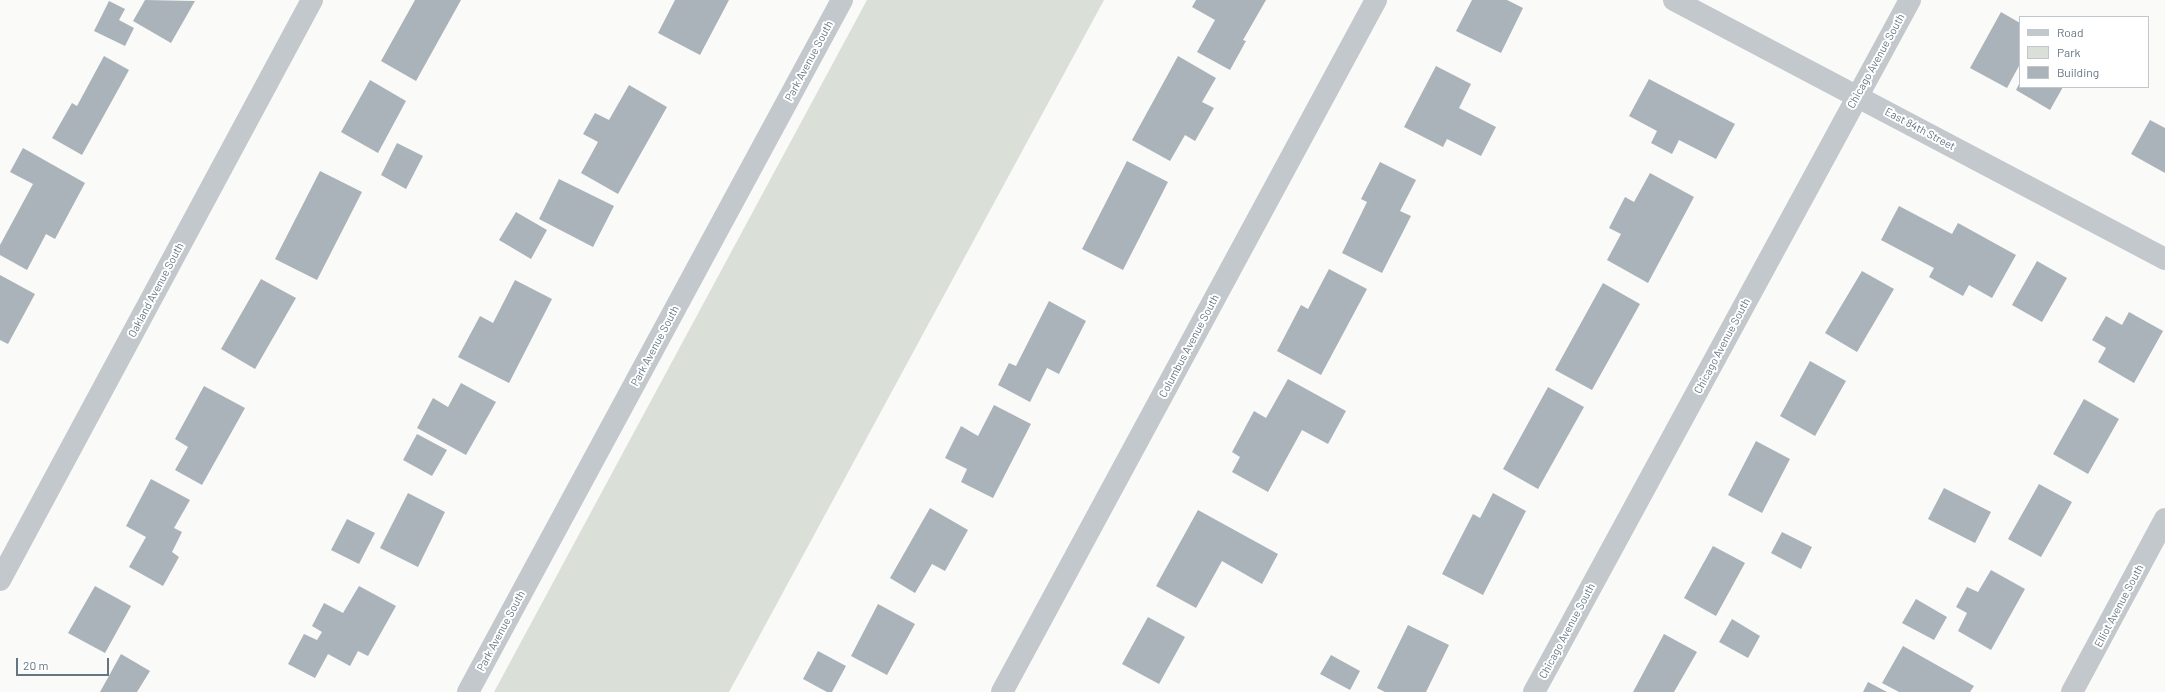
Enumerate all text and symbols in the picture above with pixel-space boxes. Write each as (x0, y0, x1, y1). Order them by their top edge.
street label: Chicago Avenue South (1844, 11, 1908, 111)
legend (2019, 16, 2149, 88)
street label: Park Avenue South (782, 19, 836, 103)
text: Road (2057, 25, 2084, 39)
text: Park (2057, 45, 2081, 59)
text: Building (2057, 65, 2099, 79)
street label: East 84th Street (1883, 105, 1957, 153)
street label: Oakland Avenue South (125, 240, 187, 340)
street label: Columbus Avenue South (1156, 292, 1222, 400)
street label: Chicago Avenue South (1691, 296, 1753, 396)
street label: Park Avenue South (628, 304, 682, 388)
street label: Elliot Avenue South (2092, 562, 2146, 650)
street label: Chicago Avenue South (1536, 581, 1598, 681)
street label: Park Avenue South (474, 589, 528, 673)
scale bar (18, 650, 111, 676)
text: 20 m (23, 658, 49, 672)

